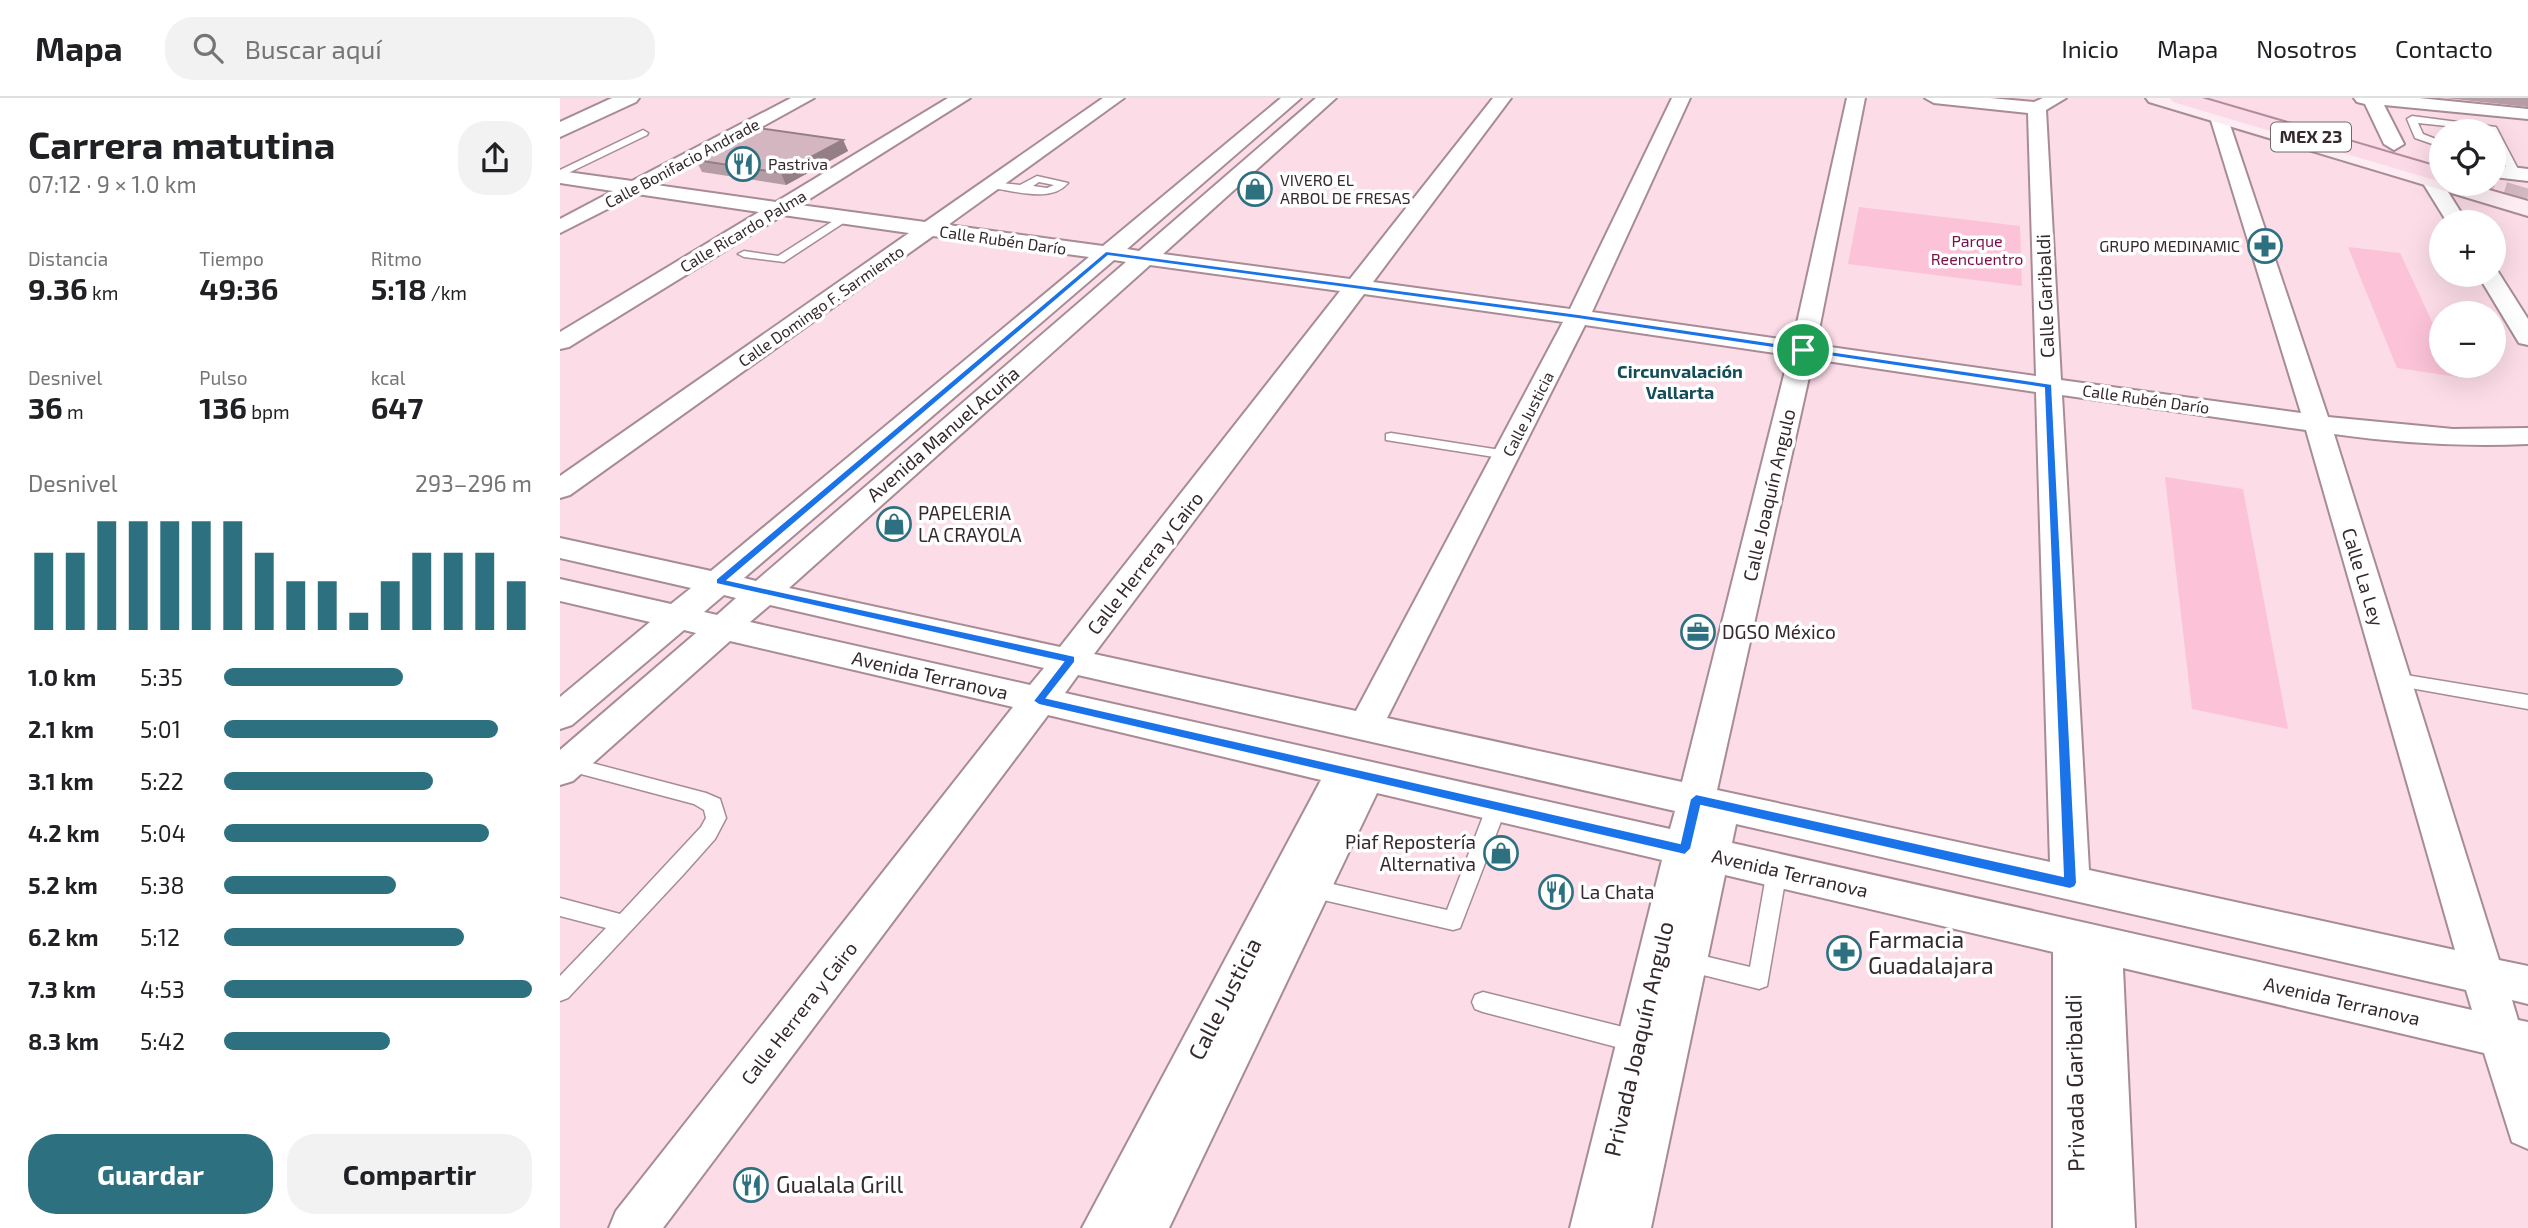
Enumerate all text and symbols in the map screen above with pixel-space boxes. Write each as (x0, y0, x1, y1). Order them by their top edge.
search box (165, 17, 655, 80)
text: Mapa (35, 28, 123, 68)
icon: search (189, 29, 227, 67)
text: Buscar aquí (245, 33, 382, 64)
text: Inicio (2061, 34, 2119, 63)
text: Mapa (2157, 34, 2218, 63)
text: Nosotros (2256, 34, 2357, 63)
text: Contacto (2395, 34, 2493, 63)
street label: Calle Bonifacio Andrade (601, 114, 762, 211)
map controls (2429, 119, 2506, 378)
button: locate (2429, 119, 2506, 196)
text: Carrera matutina (28, 121, 335, 167)
button: share (458, 121, 532, 195)
road number: MEX 23 (2271, 122, 2351, 152)
restaurant icon: Pastriva (724, 145, 762, 183)
place label: Pastriva (768, 154, 828, 173)
text: 07:12 · 9 × 1.0 km (28, 170, 197, 198)
shop icon: VIVERO EL ARBOL DE FRESAS (1236, 170, 1274, 208)
place label: VIVERO EL ARBOL DE FRESAS (1280, 170, 1410, 207)
street label: Calle Ricardo Palma (676, 185, 809, 276)
button: + (2429, 210, 2506, 287)
street label: Calle Rubén Darío (938, 221, 1068, 258)
pharmacy icon: GRUPO MEDINAMIC (2246, 227, 2284, 265)
park label: Parque Reencuentro (1931, 231, 2023, 268)
street label: Calle Garibaldi (2031, 234, 2058, 358)
place label: GRUPO MEDINAMIC (2099, 236, 2240, 255)
street label: Calle Domingo F. Sarmiento (734, 241, 907, 370)
text: Distancia (28, 247, 108, 270)
text: Tiempo (199, 247, 264, 270)
text: Ritmo (371, 247, 422, 270)
text: 9.36 (28, 270, 88, 306)
text: 49:36 (199, 270, 279, 306)
text: 5:18 (371, 270, 427, 306)
text: km (88, 281, 118, 304)
text: /km (427, 281, 467, 304)
button: − (2429, 301, 2506, 378)
pin (1773, 320, 1833, 380)
icon: arrive (1784, 331, 1822, 369)
district label: Circunvalación Vallarta (1617, 360, 1743, 403)
street label: Avenida Manuel Acuña (862, 361, 1024, 506)
text: Desnivel (28, 366, 102, 389)
text: Pulso (199, 366, 247, 389)
text: kcal (371, 366, 405, 389)
street label: Calle Justicia (1498, 368, 1557, 459)
street label: Calle Rubén Darío (2081, 380, 2211, 417)
text: 36 (28, 389, 63, 425)
text: 136 (199, 389, 247, 425)
text: 647 (371, 389, 423, 425)
text: m (63, 400, 84, 423)
text: bpm (247, 400, 290, 423)
street label: Calle Joaquín Angulo (1737, 406, 1800, 583)
text: Desnivel (28, 469, 118, 497)
text: 293–296 m (415, 469, 532, 497)
street label: Calle Herrera y Cairo (1082, 487, 1208, 639)
place label: PAPELERIA LA CRAYOLA (918, 501, 1022, 546)
shop icon: PAPELERIA LA CRAYOLA (875, 505, 913, 543)
street label: Calle La Ley (2338, 525, 2389, 629)
office icon: DGSO México (1679, 613, 1717, 651)
place label: DGSO México (1722, 620, 1836, 643)
street label: Avenida Terranova (850, 645, 1010, 704)
text: 1.0 km (28, 663, 96, 691)
text: 5:35 (140, 663, 183, 691)
text: 2.1 km (28, 715, 94, 743)
text: 5:01 (140, 715, 181, 743)
text: 3.1 km (28, 767, 94, 795)
text: 5:22 (140, 767, 184, 795)
text: 4.2 km (28, 819, 100, 847)
text: 5:04 (140, 819, 186, 847)
place label: Piaf Repostería Alternativa (1345, 830, 1476, 875)
shop icon: Piaf Repostería Alternativa (1482, 834, 1520, 872)
street label: Avenida Terranova (1710, 843, 1870, 902)
text: 5.2 km (28, 871, 98, 899)
text: 5:38 (140, 871, 185, 899)
restaurant icon: La Chata (1537, 873, 1575, 911)
place label: La Chata (1580, 880, 1654, 903)
street label: Privada Joaquín Angulo (1597, 918, 1679, 1159)
text: 6.2 km (28, 923, 99, 951)
text: 5:12 (140, 923, 180, 951)
place label: Farmacia Guadalajara (1868, 925, 1994, 979)
street label: Calle Justicia (1181, 933, 1267, 1064)
pharmacy icon: Farmacia Guadalajara (1825, 934, 1863, 972)
street label: Calle Herrera y Cairo (736, 937, 862, 1089)
street label: Avenida Terranova (2262, 971, 2422, 1030)
text: 7.3 km (28, 975, 96, 1003)
text: 4:53 (140, 975, 185, 1003)
street label: Privada Garibaldi (2058, 994, 2090, 1172)
text: 8.3 km (28, 1027, 99, 1055)
text: 5:42 (140, 1027, 185, 1055)
button: Guardar (28, 1134, 273, 1214)
button: Compartir (287, 1134, 532, 1214)
restaurant icon: Gualala Grill (732, 1166, 770, 1204)
place label: Gualala Grill (776, 1170, 903, 1198)

